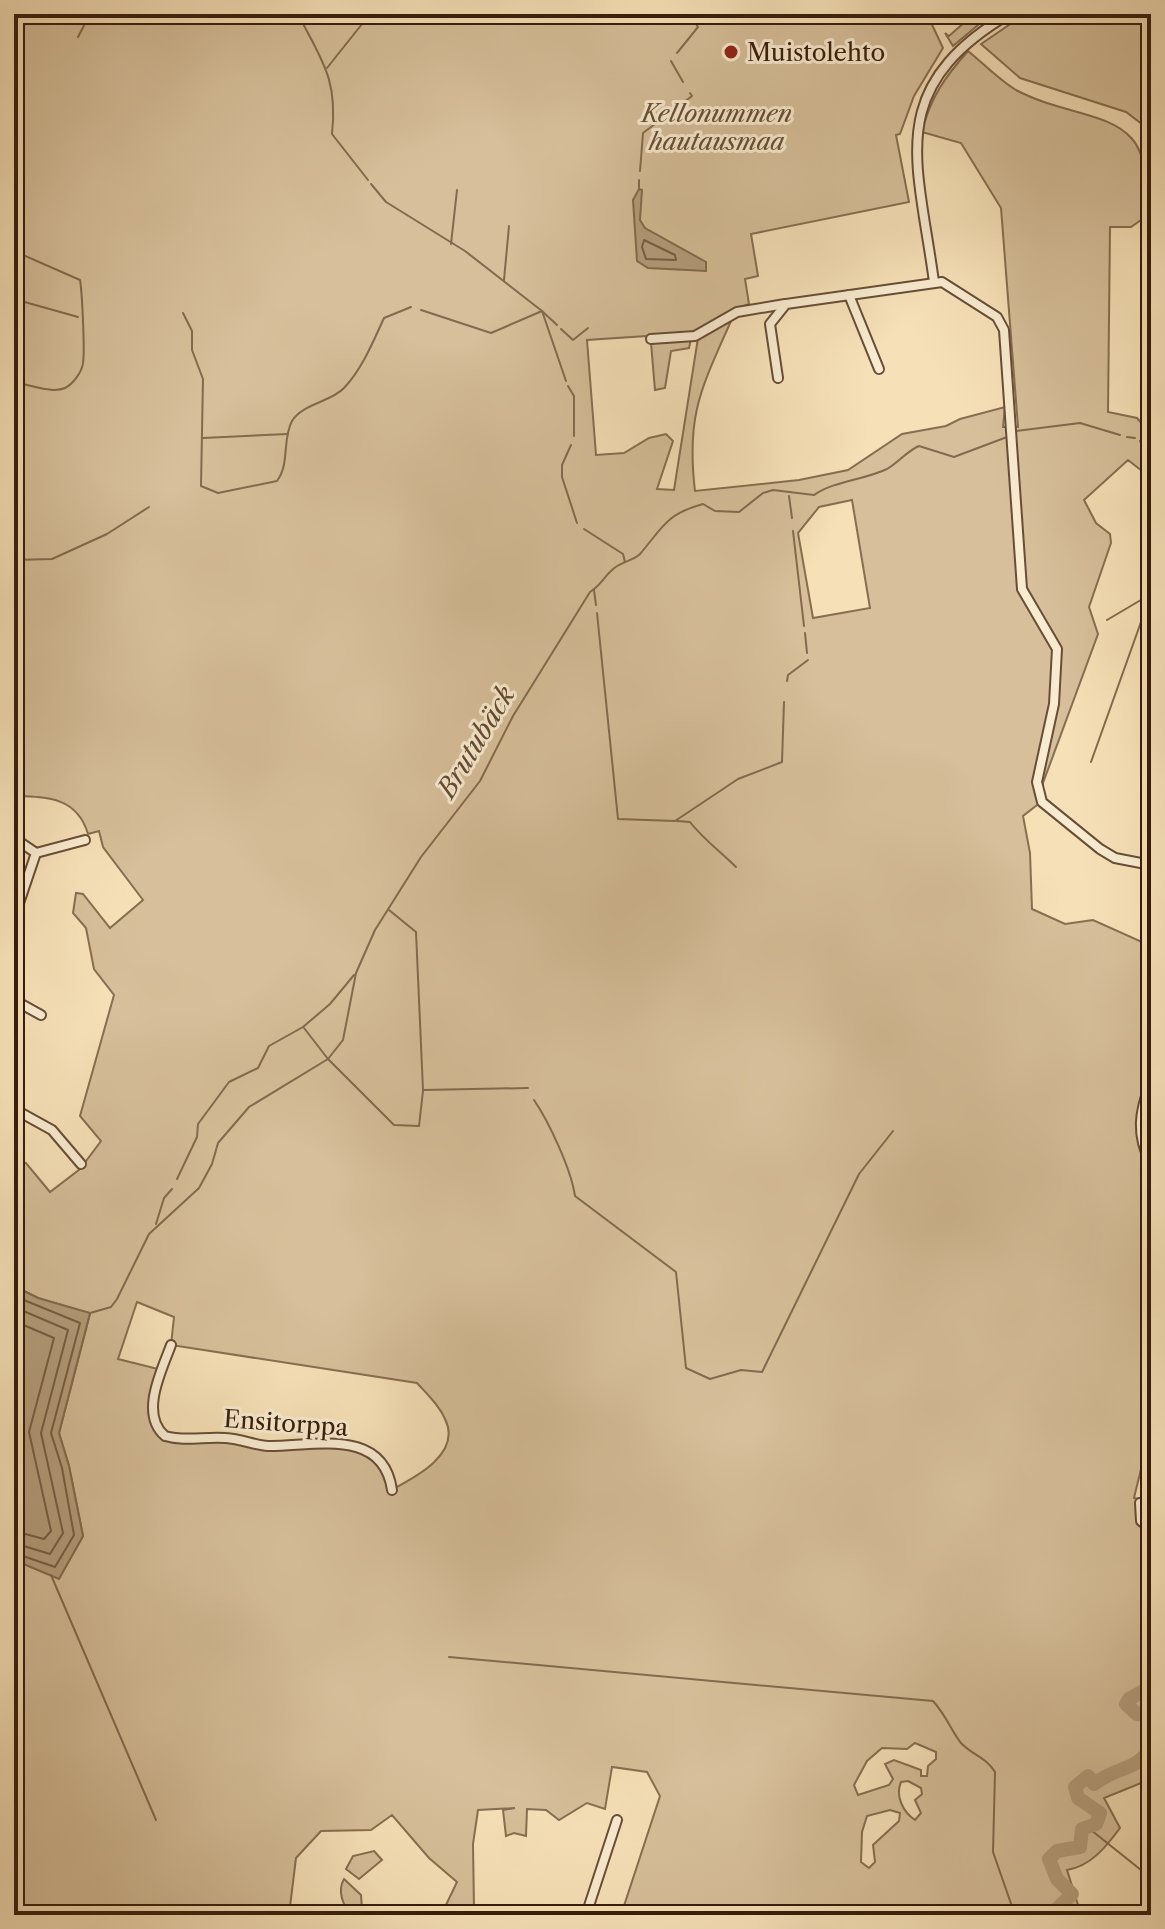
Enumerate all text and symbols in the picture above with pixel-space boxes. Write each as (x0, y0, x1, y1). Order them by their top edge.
place label: Muistolehto (747, 38, 885, 67)
marker: Muistolehto (722, 43, 740, 61)
park label: Kellonummen hautausmaa (640, 99, 792, 156)
water label: Brutubäck (429, 680, 522, 805)
street label: Ensitorppa (223, 1404, 350, 1442)

